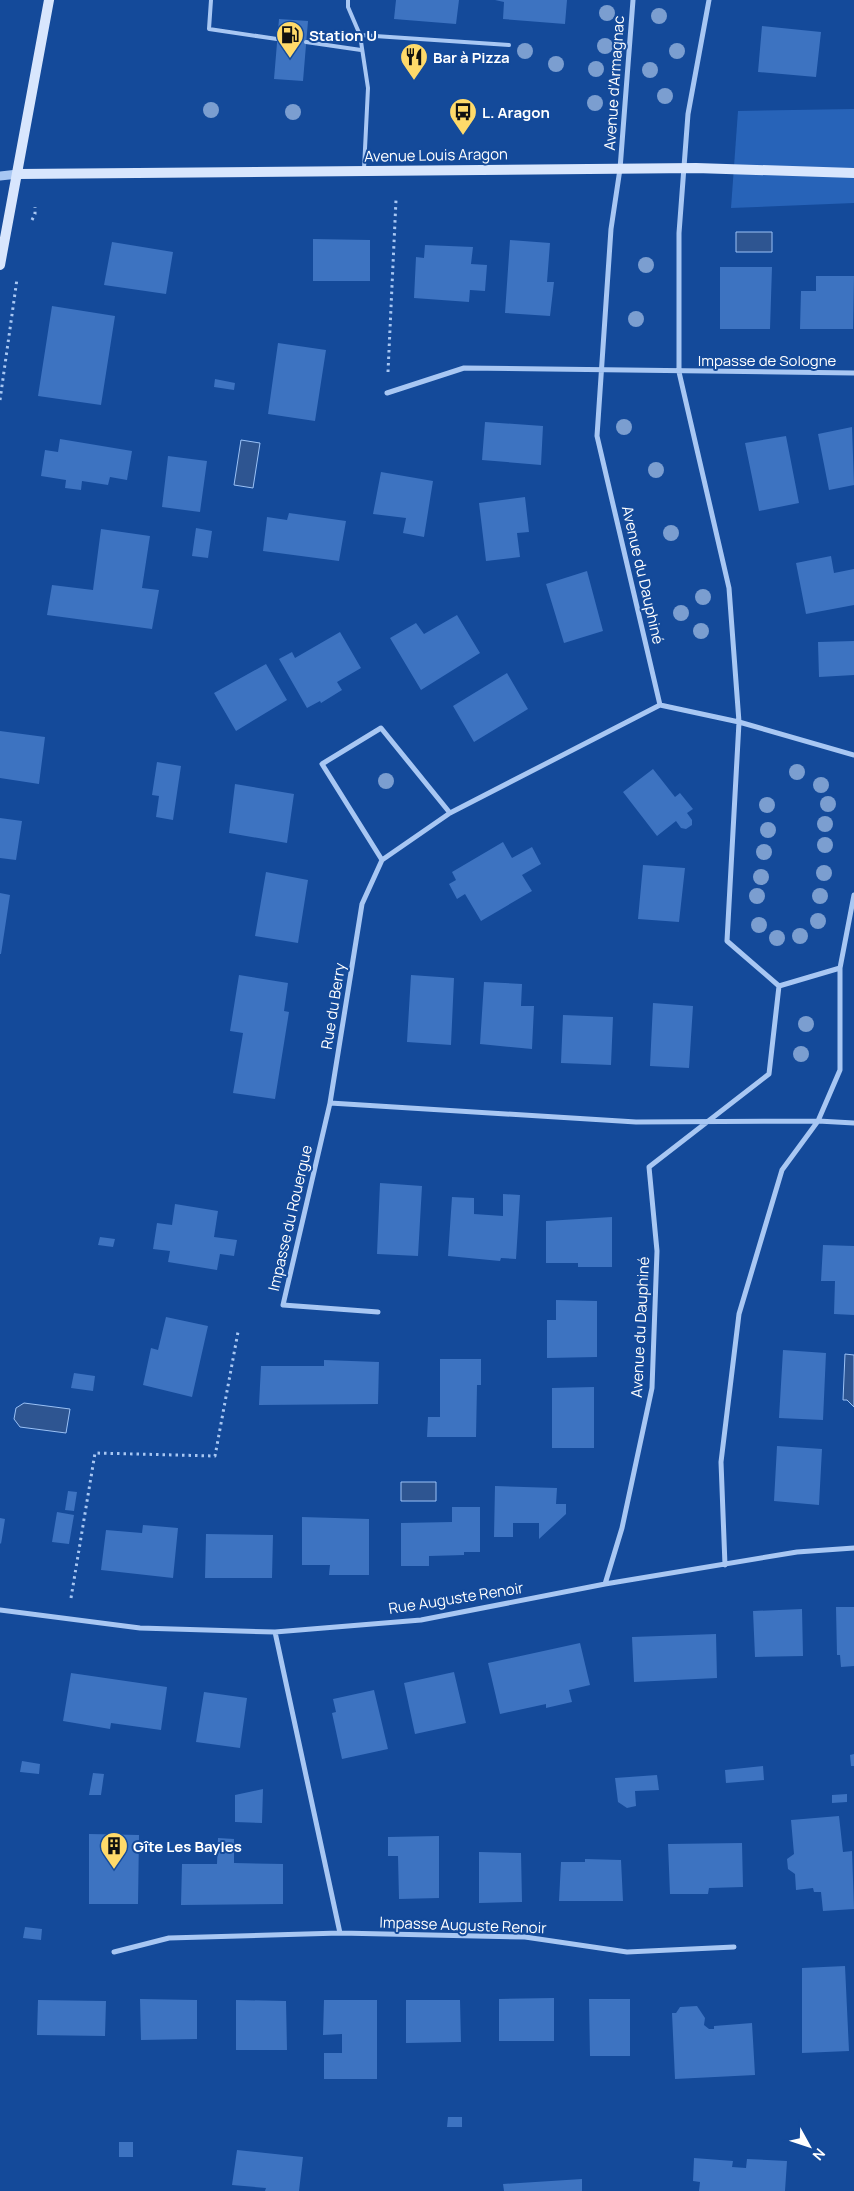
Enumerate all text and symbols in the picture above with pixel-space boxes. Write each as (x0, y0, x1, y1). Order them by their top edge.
street label: Avenue d'Armagnac (599, 15, 629, 151)
fuel station icon: Station U (275, 20, 305, 59)
place label: Station U (309, 25, 377, 46)
restaurant icon: Bar à Pizza (399, 42, 429, 81)
place label: Bar à Pizza (433, 47, 510, 68)
bus stop icon: L. Aragon (448, 97, 478, 136)
place label: L. Aragon (482, 102, 550, 123)
street label: Avenue Louis Aragon (364, 143, 508, 167)
street label: Impasse de Sologne (698, 350, 837, 371)
street label: Avenue du Dauphiné (617, 504, 669, 646)
street label: Rue du Berry (316, 961, 350, 1051)
street label: Impasse du Rouergue (263, 1143, 317, 1293)
street label: Avenue du Dauphiné (626, 1256, 654, 1398)
street label: Rue Auguste Renoir (387, 1577, 526, 1619)
building icon: Gîte Les Bayles (99, 1831, 129, 1870)
place label: Gîte Les Bayles (133, 1836, 242, 1857)
street label: Impasse Auguste Renoir (379, 1912, 547, 1938)
north arrow (784, 2121, 834, 2171)
text: N (809, 2145, 830, 2165)

